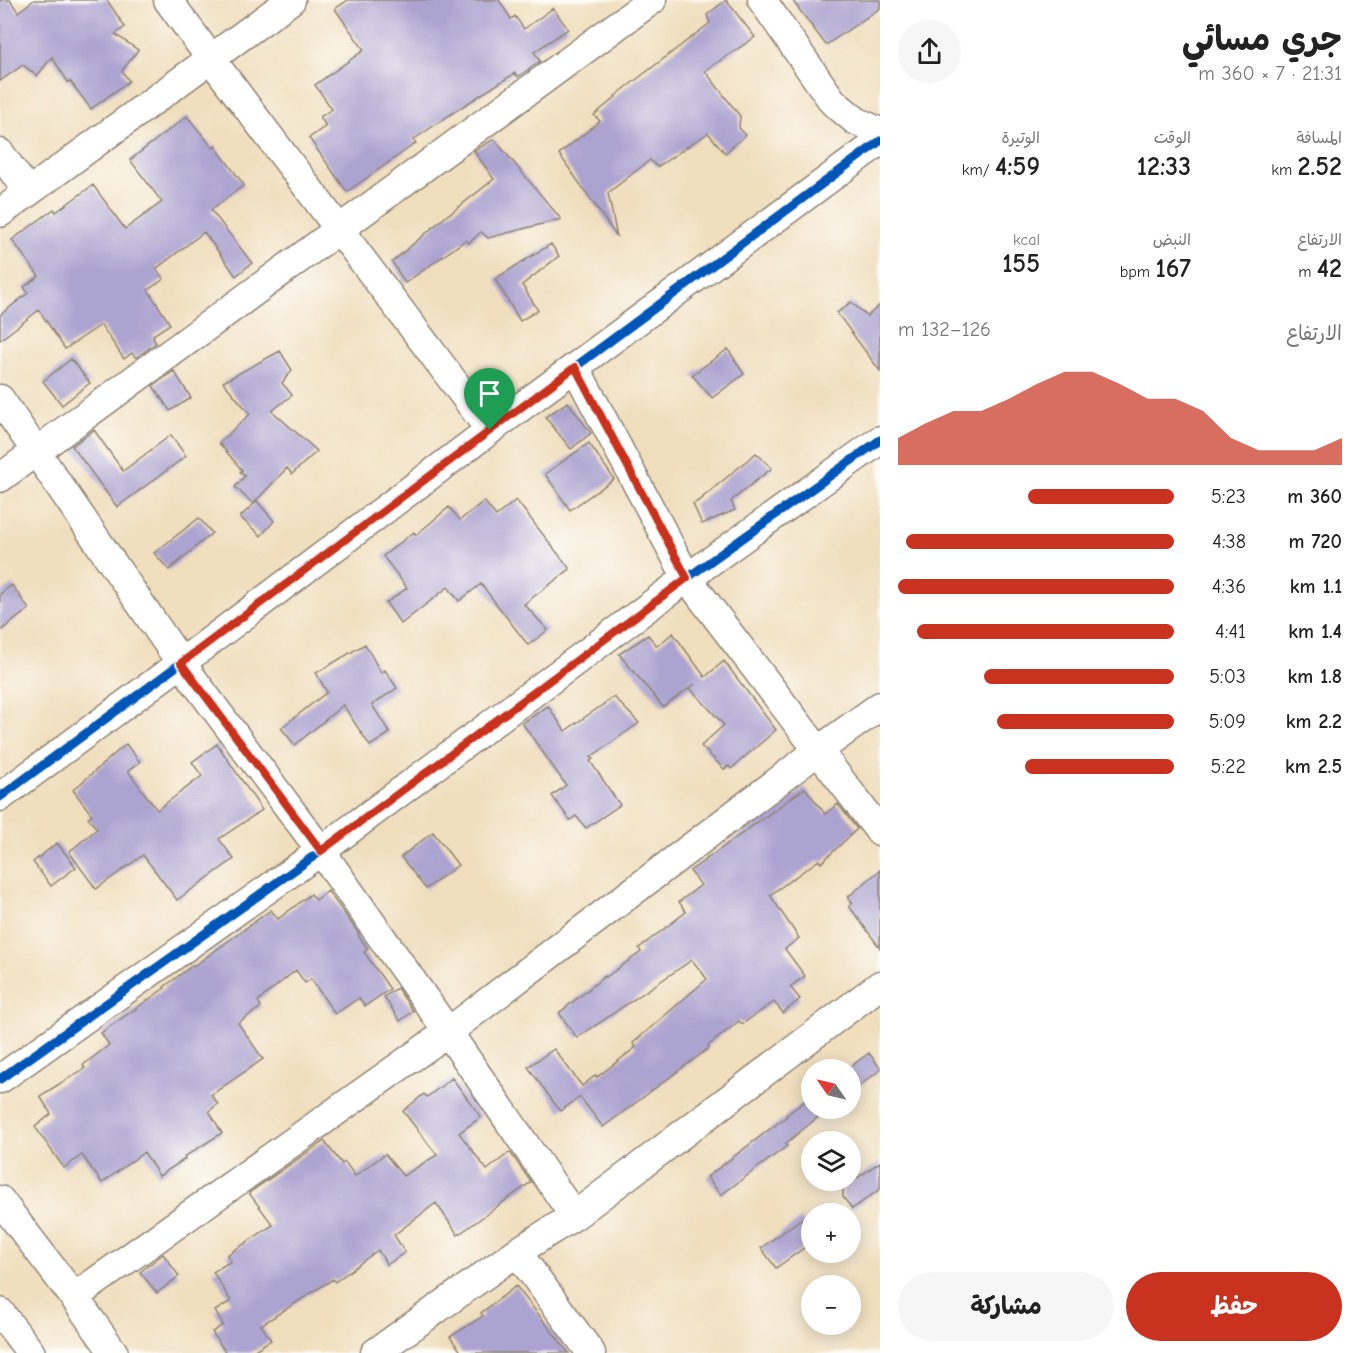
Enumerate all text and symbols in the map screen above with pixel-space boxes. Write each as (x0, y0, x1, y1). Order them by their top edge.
button: share (898, 20, 961, 83)
text: جري مسائي (1182, 20, 1342, 58)
text: 21:31 · 7 × 360 m (1198, 62, 1342, 85)
text: الوتيرة (1001, 129, 1040, 147)
text: الوقت (1154, 129, 1191, 147)
text: المسافة (1296, 129, 1342, 147)
text: 4:59 (995, 152, 1040, 182)
text: 12:33 (1137, 152, 1191, 182)
text: 2.52 (1298, 152, 1342, 182)
text: /km (962, 161, 995, 179)
text: km (1271, 161, 1298, 179)
text: kcal (1013, 231, 1040, 249)
text: النبض (1153, 231, 1191, 249)
text: الارتفاع (1297, 231, 1342, 249)
text: 155 (1002, 249, 1040, 279)
text: 167 (1155, 254, 1191, 284)
text: 42 (1317, 254, 1342, 284)
text: bpm (1120, 263, 1155, 281)
text: m (1298, 263, 1317, 281)
text: 126–132 m (898, 318, 991, 341)
text: الارتفاع (1286, 322, 1342, 345)
pin (464, 368, 515, 430)
icon: arrive (473, 377, 506, 410)
text: 5:23 (1211, 485, 1246, 508)
text: 360 m (1287, 485, 1342, 508)
text: 4:38 (1212, 530, 1246, 553)
text: 720 m (1289, 530, 1342, 553)
text: 4:36 (1212, 575, 1246, 598)
text: 1.1 km (1290, 575, 1342, 598)
text: 4:41 (1215, 620, 1246, 643)
text: 1.4 km (1288, 620, 1342, 643)
text: 5:03 (1209, 665, 1246, 688)
text: 1.8 km (1287, 665, 1342, 688)
text: 5:09 (1209, 710, 1246, 733)
text: 2.2 km (1286, 710, 1342, 733)
text: 5:22 (1211, 755, 1246, 778)
text: 2.5 km (1285, 755, 1342, 778)
north arrow (801, 1059, 861, 1119)
map controls (801, 1059, 861, 1335)
button: layers (801, 1131, 861, 1191)
button: + (801, 1203, 861, 1263)
button: مشاركة (898, 1272, 1114, 1341)
button: حفظ (1126, 1272, 1342, 1341)
button: − (801, 1275, 861, 1335)

